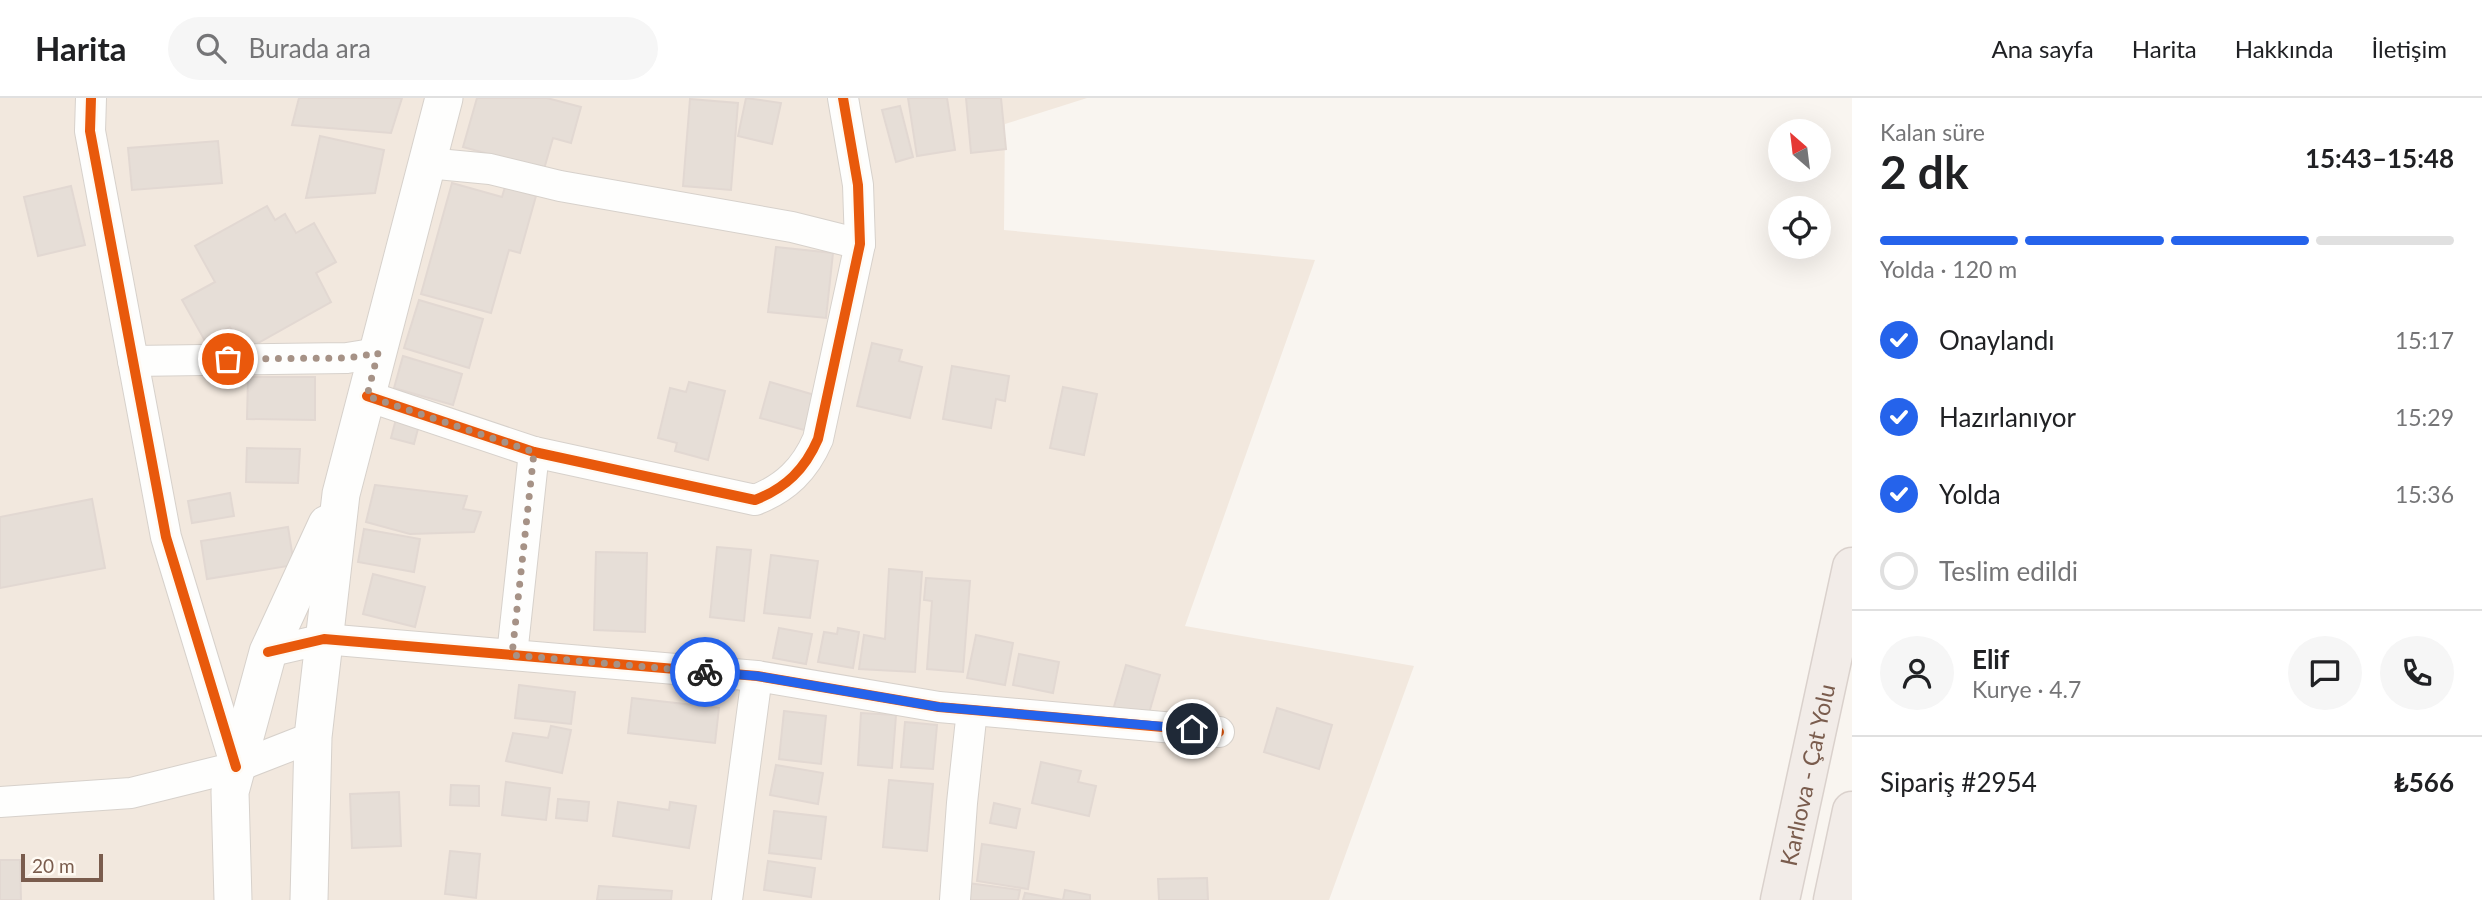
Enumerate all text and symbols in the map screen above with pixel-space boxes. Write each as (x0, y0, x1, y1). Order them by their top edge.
search box (168, 17, 658, 80)
text: Harita (35, 28, 126, 68)
icon: search (192, 29, 230, 67)
text: Burada ara (248, 32, 371, 64)
text: Ana sayfa (1991, 34, 2094, 63)
text: Harita (2132, 34, 2197, 63)
text: Hakkında (2235, 34, 2334, 63)
text: İletişim (2372, 34, 2447, 63)
text: Kalan süre (1880, 118, 1985, 146)
north arrow (1768, 119, 1830, 182)
map controls (1768, 119, 1831, 259)
text: 15:43–15:48 (2305, 142, 2454, 174)
text: 2 dk (1880, 144, 1969, 199)
button: locate (1768, 196, 1831, 259)
text: Yolda · 120 m (1880, 255, 2017, 283)
icon: check (1880, 321, 1918, 359)
text: Onaylandı (1939, 324, 2054, 356)
text: 15:17 (2395, 326, 2454, 354)
pin (198, 329, 258, 389)
icon: bag (209, 340, 247, 378)
icon: check (1880, 398, 1918, 436)
text: Hazırlanıyor (1939, 401, 2076, 433)
text: 15:29 (2395, 403, 2454, 431)
icon: check (1880, 475, 1918, 513)
text: Yolda (1939, 478, 2001, 510)
text: 15:36 (2395, 480, 2454, 508)
text: Teslim edildi (1939, 555, 2078, 587)
button: person (1880, 636, 1954, 710)
button: chat (2288, 636, 2362, 710)
button: phone (2380, 636, 2454, 710)
courier (670, 637, 740, 707)
text: Elif (1972, 643, 2009, 675)
icon: bike (686, 653, 724, 691)
text: Kurye · 4.7 (1972, 675, 2081, 703)
street label: Karlıova - Çat Yolu (1774, 681, 1840, 868)
pin (1162, 699, 1222, 759)
icon: home (1173, 710, 1211, 748)
text: Sipariş #2954 (1880, 766, 2037, 798)
text: ₺566 (2394, 766, 2454, 798)
scale bar (21, 851, 103, 883)
text: 20 m (32, 854, 75, 877)

